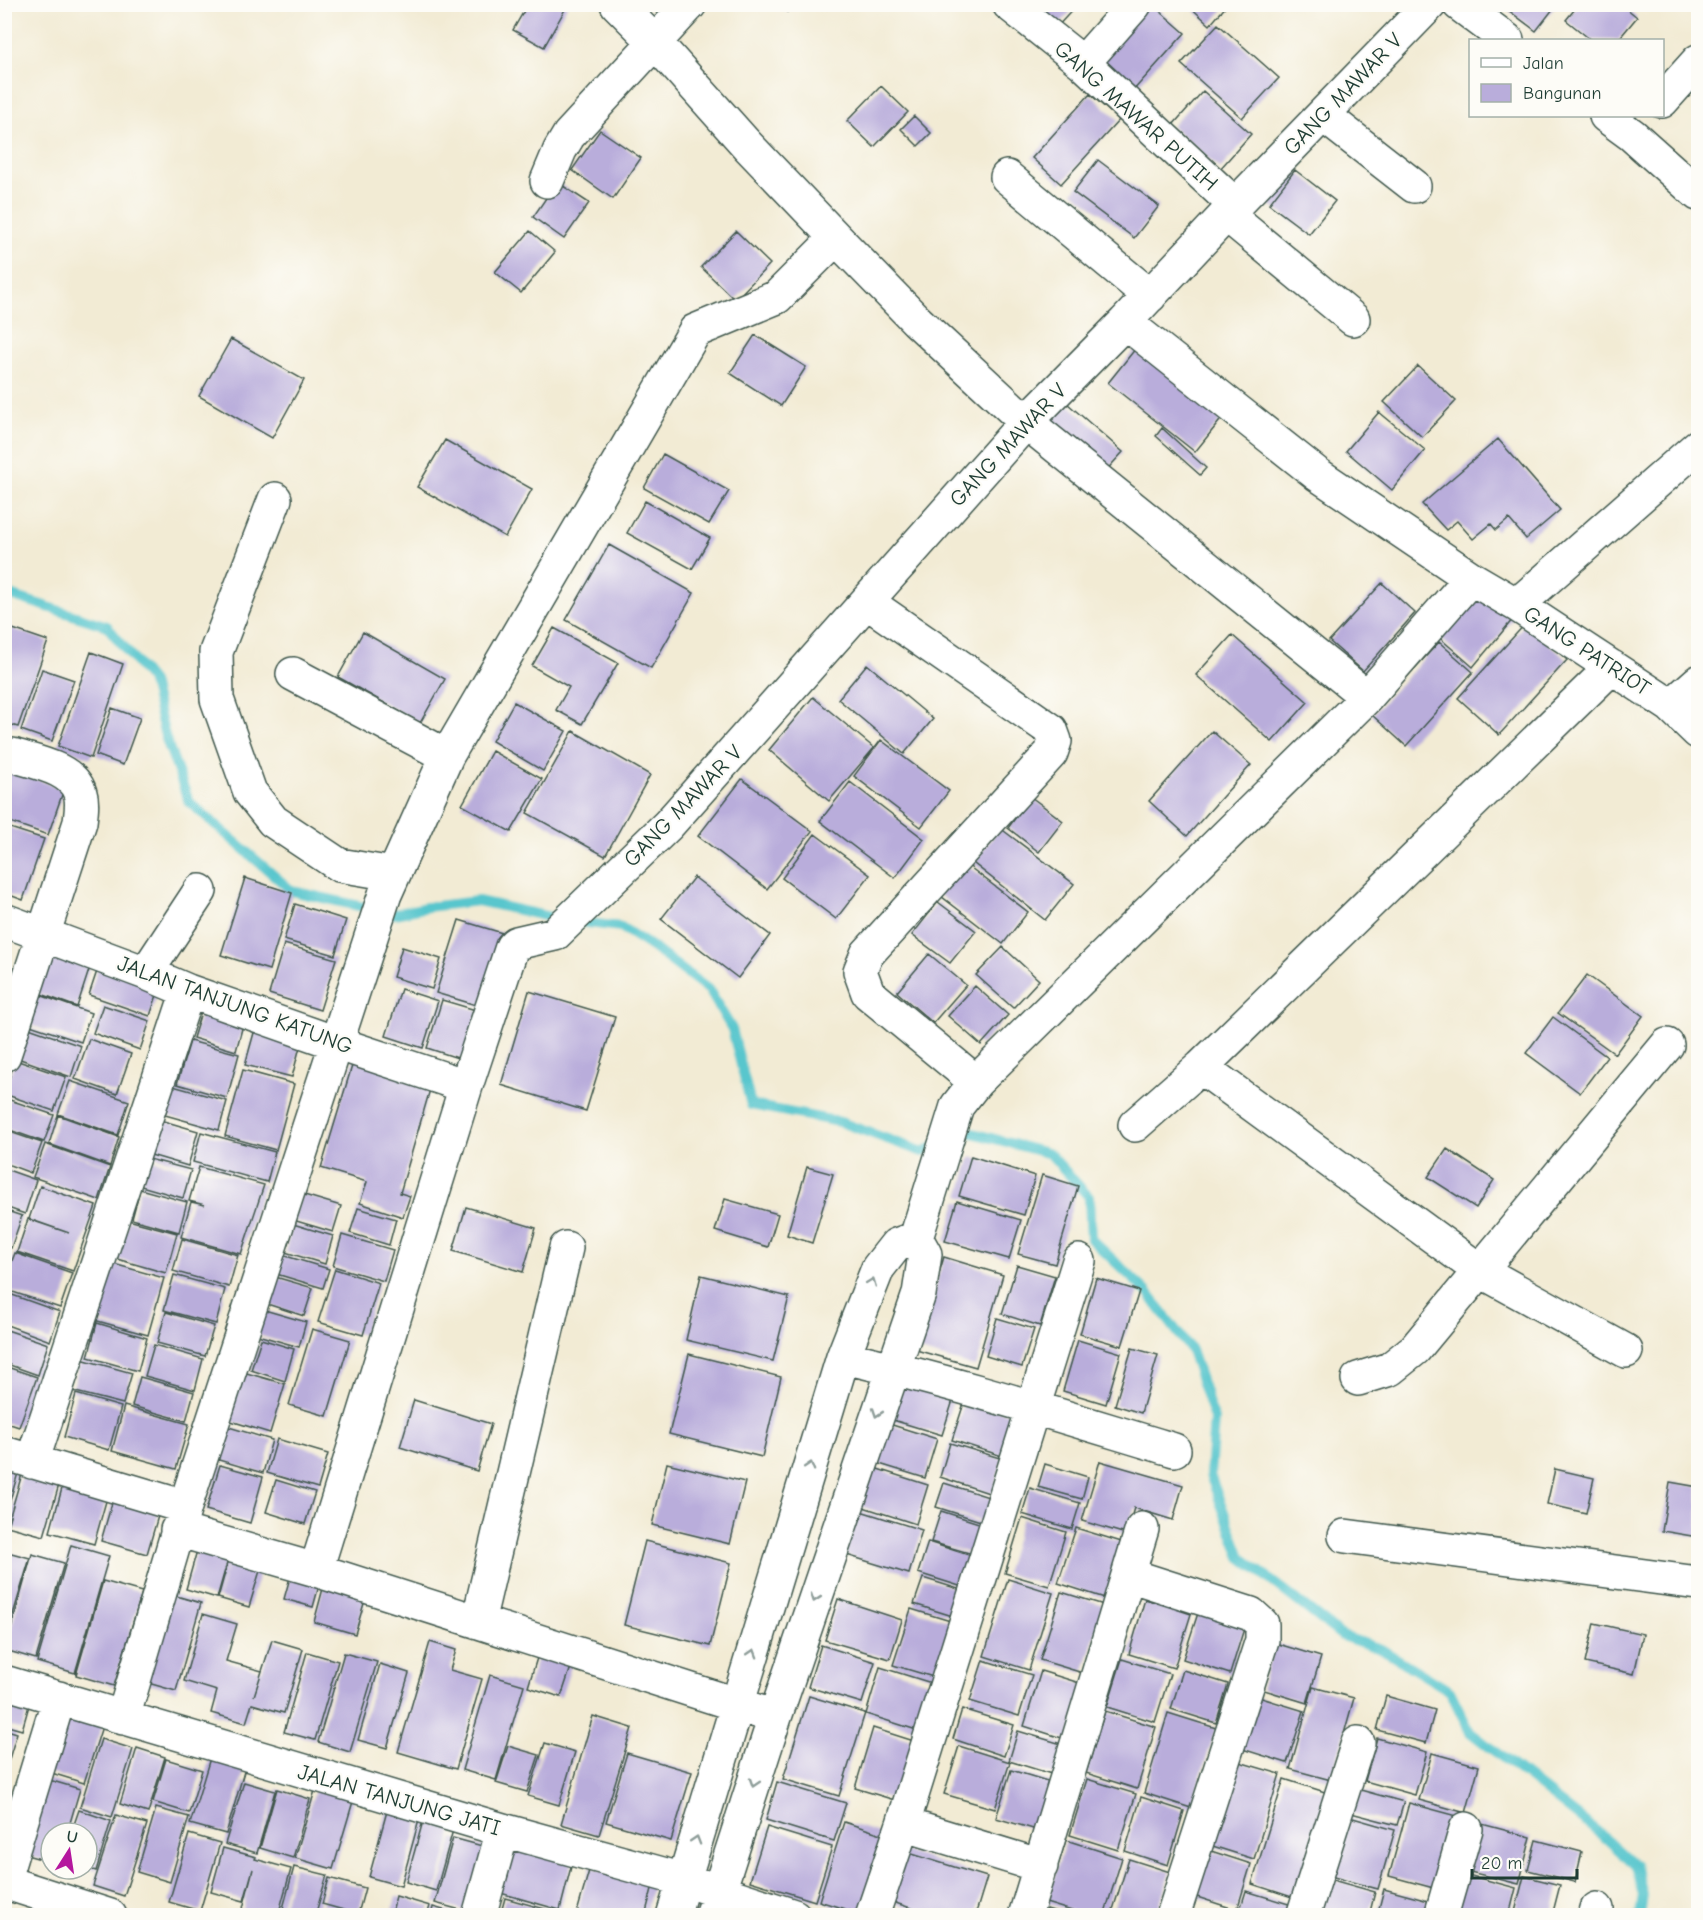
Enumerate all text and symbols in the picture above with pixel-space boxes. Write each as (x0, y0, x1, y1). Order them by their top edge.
street label: GANG MAWAR V (1278, 28, 1408, 160)
street label: GANG MAWAR PUTIH (1049, 36, 1223, 196)
legend (1469, 39, 1664, 117)
text: Jalan (1523, 53, 1564, 74)
text: Bangunan (1523, 83, 1601, 104)
street label: GANG MAWAR V (944, 378, 1072, 512)
street label: GANG PATRIOT (1519, 600, 1656, 702)
street label: GANG MAWAR V (618, 740, 748, 872)
street label: JALAN TANJUNG KATUNG (114, 950, 356, 1060)
one-way arrow (865, 1277, 877, 1288)
one-way arrow (872, 1407, 884, 1418)
one-way arrow (803, 1461, 815, 1472)
one-way arrow (809, 1592, 822, 1602)
one-way arrow (746, 1648, 759, 1659)
street label: JALAN TANJUNG JATI (295, 1759, 503, 1841)
one-way arrow (748, 1777, 761, 1788)
north arrow (39, 1821, 99, 1881)
text: U (65, 1827, 79, 1847)
one-way arrow (689, 1835, 702, 1845)
scale bar (1472, 1842, 1577, 1880)
text: 20 m (1481, 1853, 1522, 1874)

